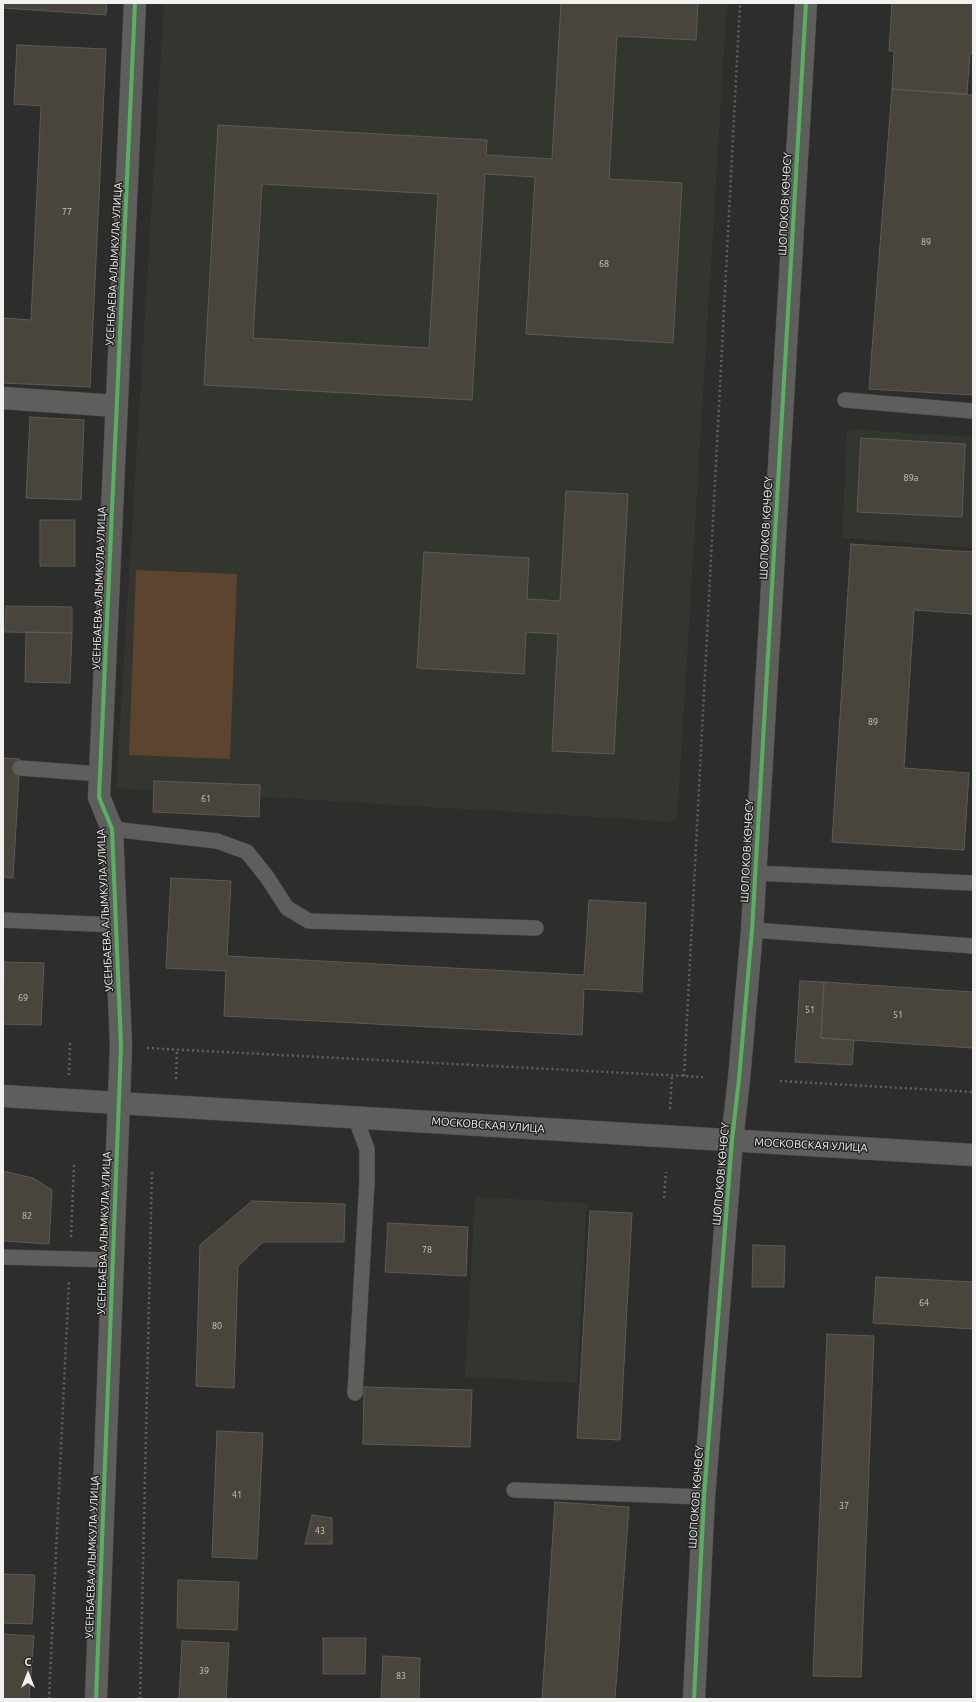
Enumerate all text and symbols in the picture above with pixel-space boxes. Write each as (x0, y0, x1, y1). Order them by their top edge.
street label: ШОПОКОВ КӨЧӨСҮ (776, 152, 794, 256)
street label: УСЕНБАЕВА АЛЫМКУЛА УЛИЦА (103, 182, 125, 346)
house number: 77 (62, 207, 72, 217)
house number: 89 (921, 237, 931, 247)
house number: 68 (599, 259, 609, 269)
house number: 89a (904, 473, 918, 483)
street label: ШОПОКОВ КӨЧӨСҮ (757, 476, 775, 580)
street label: УСЕНБАЕВА АЛЫМКУЛА УЛИЦА (90, 506, 108, 670)
house number: 89 (868, 717, 878, 727)
house number: 61 (201, 794, 211, 804)
street label: ШОПОКОВ КӨЧӨСҮ (738, 799, 756, 903)
street label: УСЕНБАЕВА АЛЫМКУЛА УЛИЦА (94, 828, 116, 992)
house number: 69 (18, 993, 28, 1003)
house number: 51 (805, 1005, 815, 1015)
house number: 51 (893, 1010, 903, 1020)
street label: МОСКОВСКАЯ УЛИЦА (431, 1114, 545, 1136)
street label: ШОПОКОВ КӨЧӨСҮ (710, 1122, 732, 1226)
street label: МОСКОВСКАЯ УЛИЦА (754, 1135, 868, 1155)
street label: УСЕНБАЕВА АЛЫМКУЛА УЛИЦА (95, 1151, 113, 1315)
house number: 82 (22, 1211, 32, 1221)
house number: 78 (422, 1245, 432, 1255)
house number: 64 (919, 1298, 929, 1308)
house number: 80 (212, 1321, 222, 1331)
street label: ШОПОКОВ КӨЧӨСҮ (686, 1445, 706, 1549)
street label: УСЕНБАЕВА АЛЫМКУЛА УЛИЦА (83, 1475, 101, 1639)
house number: 41 (232, 1490, 242, 1500)
house number: 37 (839, 1501, 849, 1511)
house number: 43 (315, 1526, 325, 1536)
north arrow (8, 1654, 48, 1694)
text: С (24, 1656, 32, 1668)
house number: 39 (199, 1666, 209, 1676)
house number: 83 (396, 1671, 406, 1681)

